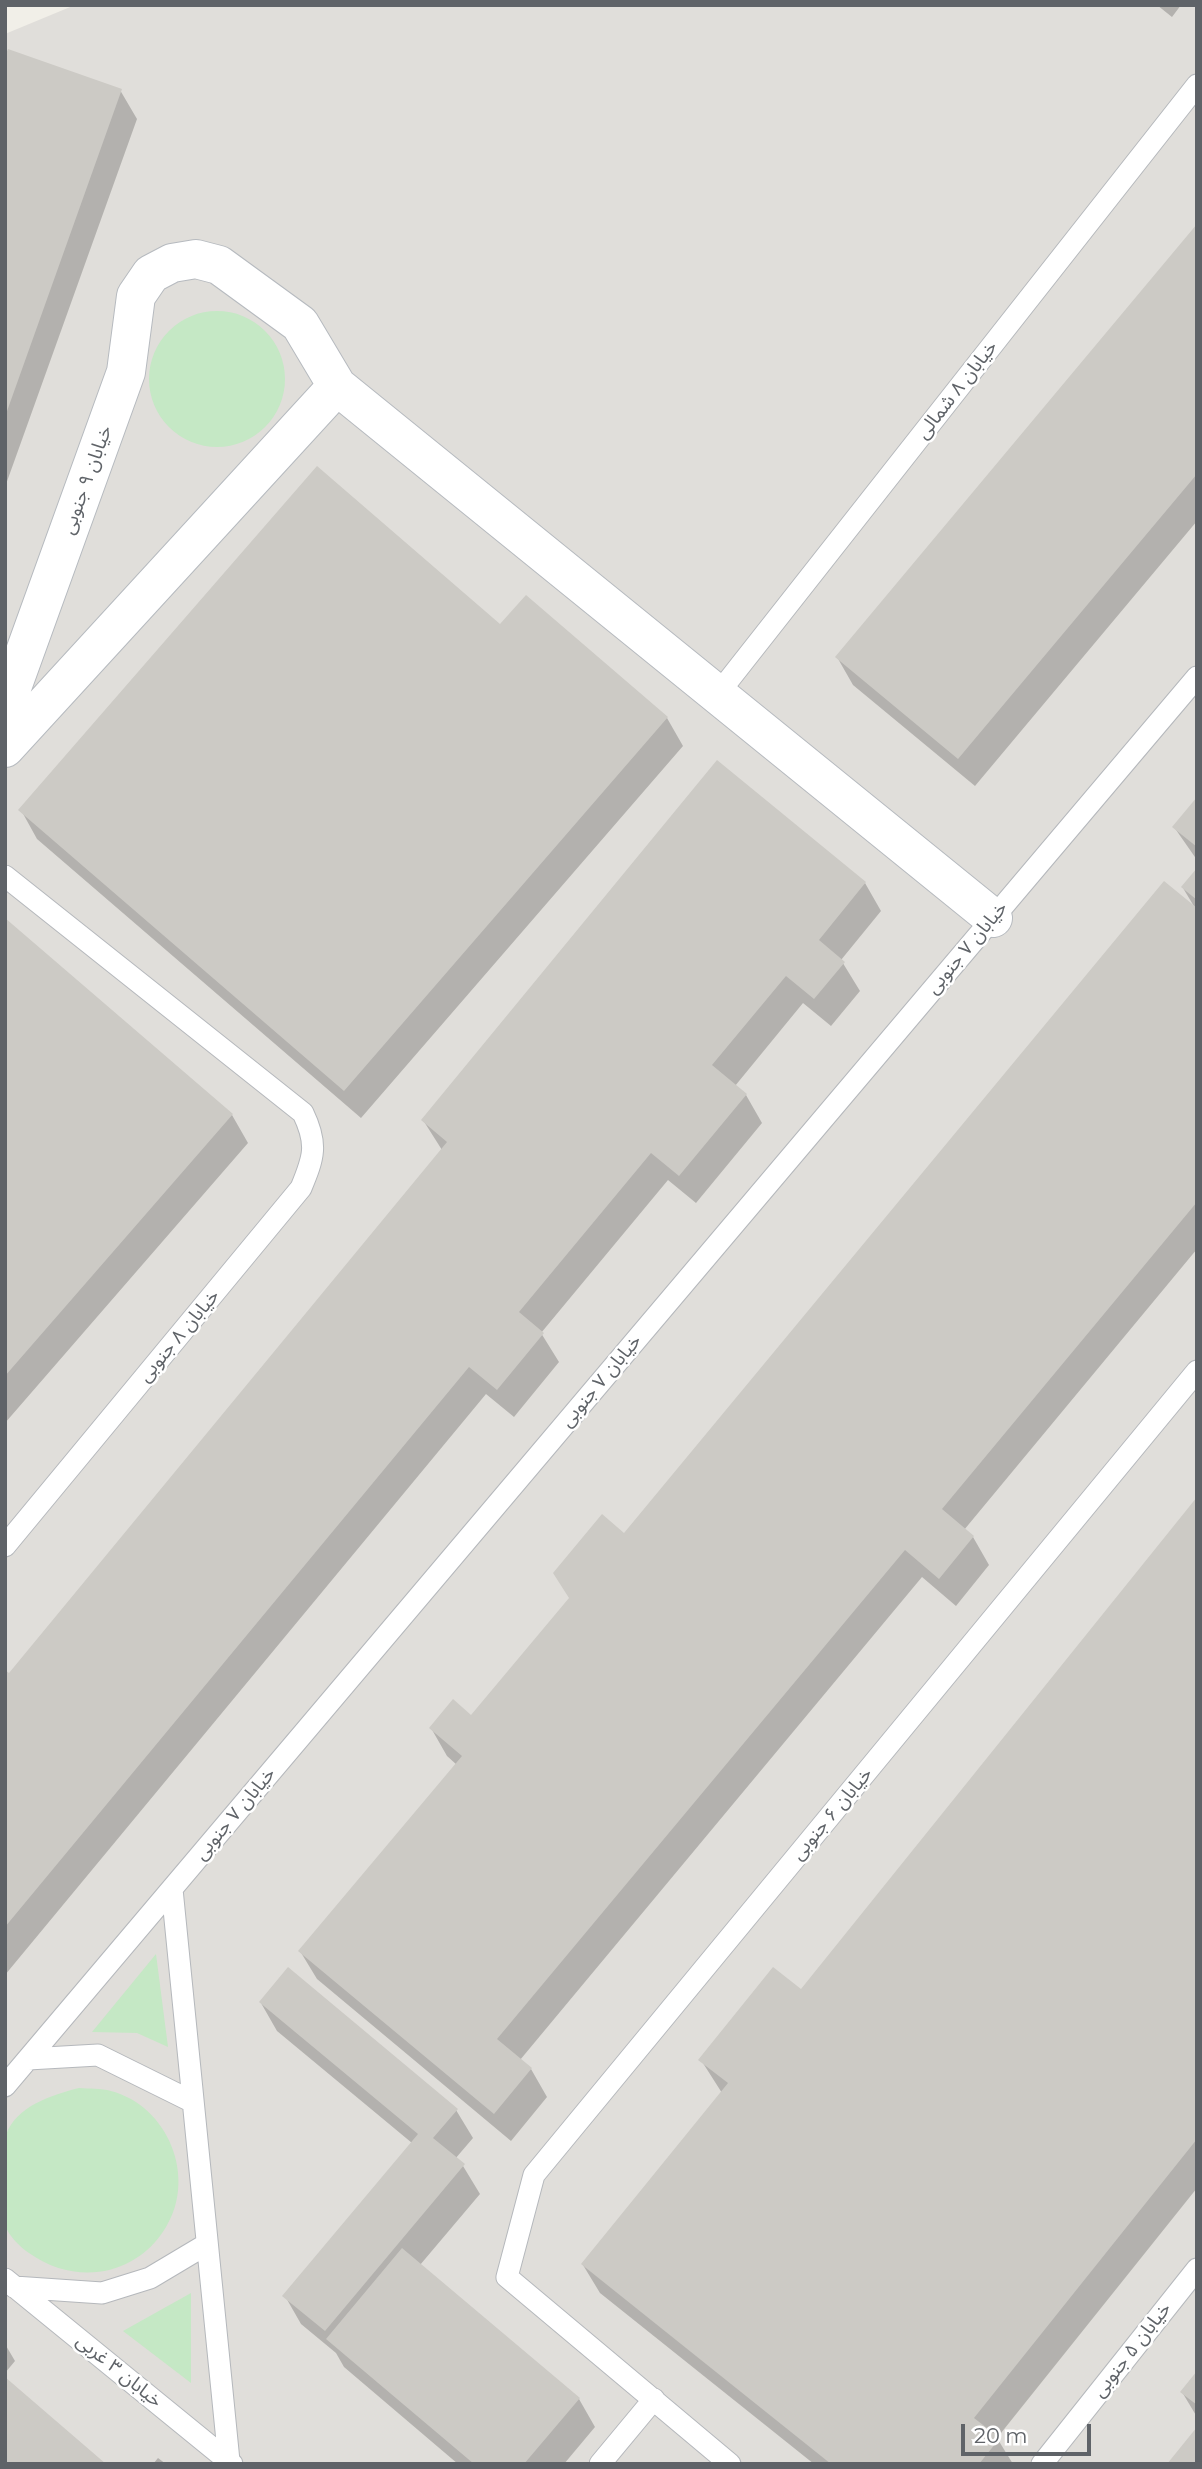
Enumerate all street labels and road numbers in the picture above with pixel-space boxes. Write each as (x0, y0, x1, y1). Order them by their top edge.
street label: خیابان ۸ شمالی (912, 336, 1002, 444)
street label: خیابان ۹ جنوبی (57, 423, 117, 537)
street label: خیابان ۷ جنوبی (922, 897, 1012, 999)
street label: خیابان ۸ جنوبی (134, 1285, 224, 1387)
street label: خیابان ۷ جنوبی (556, 1330, 646, 1432)
street label: خیابان ۷ جنوبی (190, 1763, 280, 1865)
street label: خیابان ۶ جنوبی (787, 1763, 877, 1865)
street label: خیابان ۵ جنوبی (1088, 2298, 1176, 2402)
street label: خیابان ۳ غربی (71, 2329, 167, 2413)

